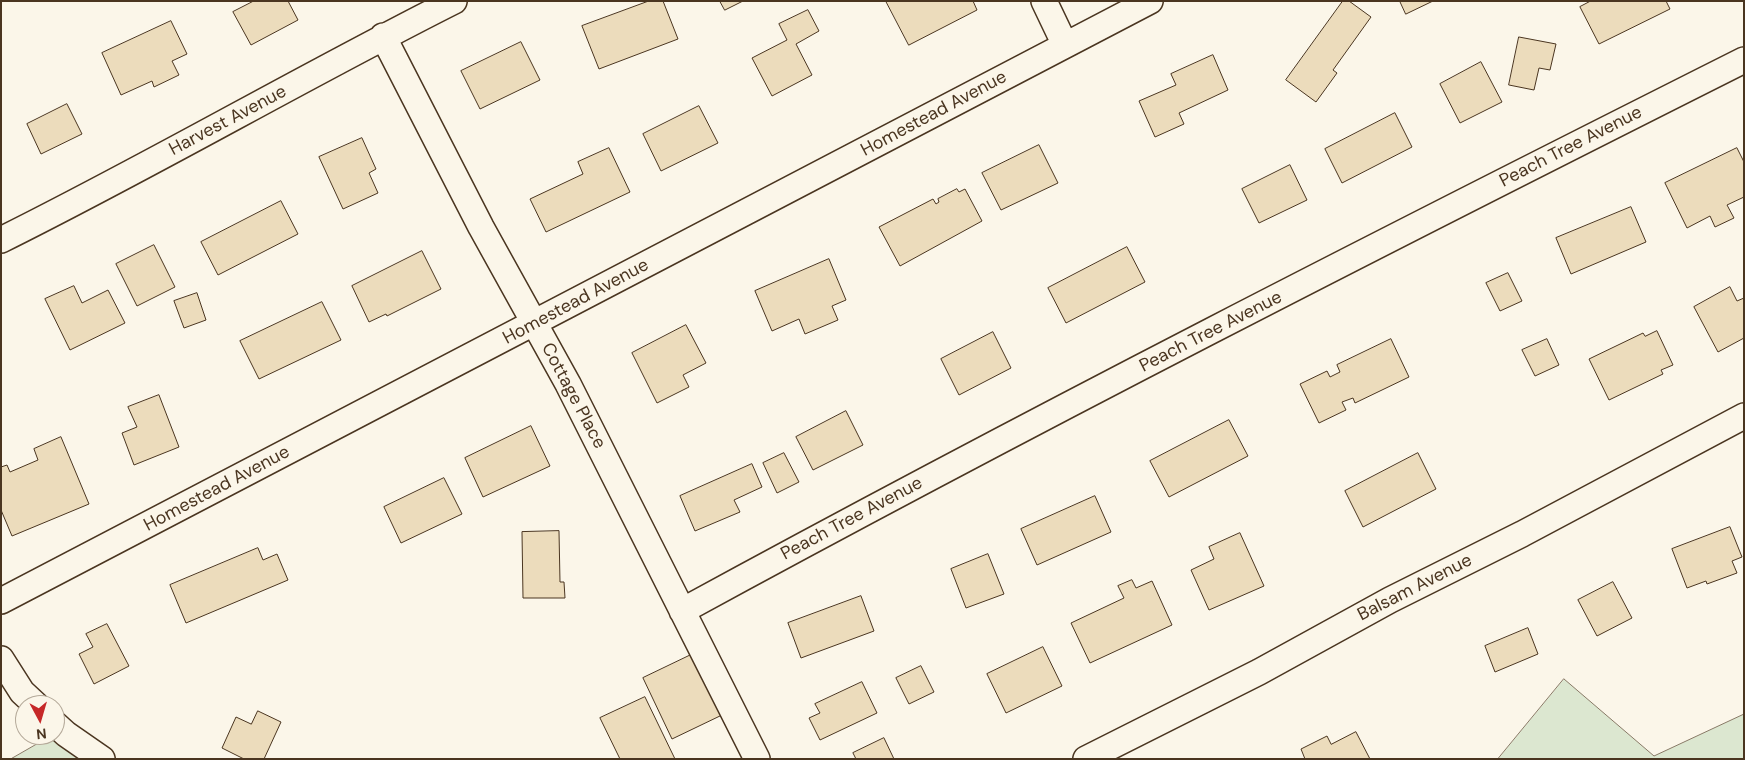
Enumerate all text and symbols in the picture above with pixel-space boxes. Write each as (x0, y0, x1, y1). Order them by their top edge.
street label: Homestead Avenue (857, 66, 1011, 162)
street label: Harvest Avenue (166, 81, 290, 161)
street label: Peach Tree Avenue (1496, 102, 1646, 192)
street label: Homestead Avenue (499, 254, 653, 350)
street label: Peach Tree Avenue (1136, 287, 1286, 377)
street label: Cottage Place (536, 339, 610, 453)
street label: Homestead Avenue (140, 441, 294, 537)
street label: Peach Tree Avenue (778, 473, 926, 565)
street label: Balsam Avenue (1354, 550, 1476, 626)
north arrow (15, 695, 65, 745)
text: N (35, 724, 47, 743)

